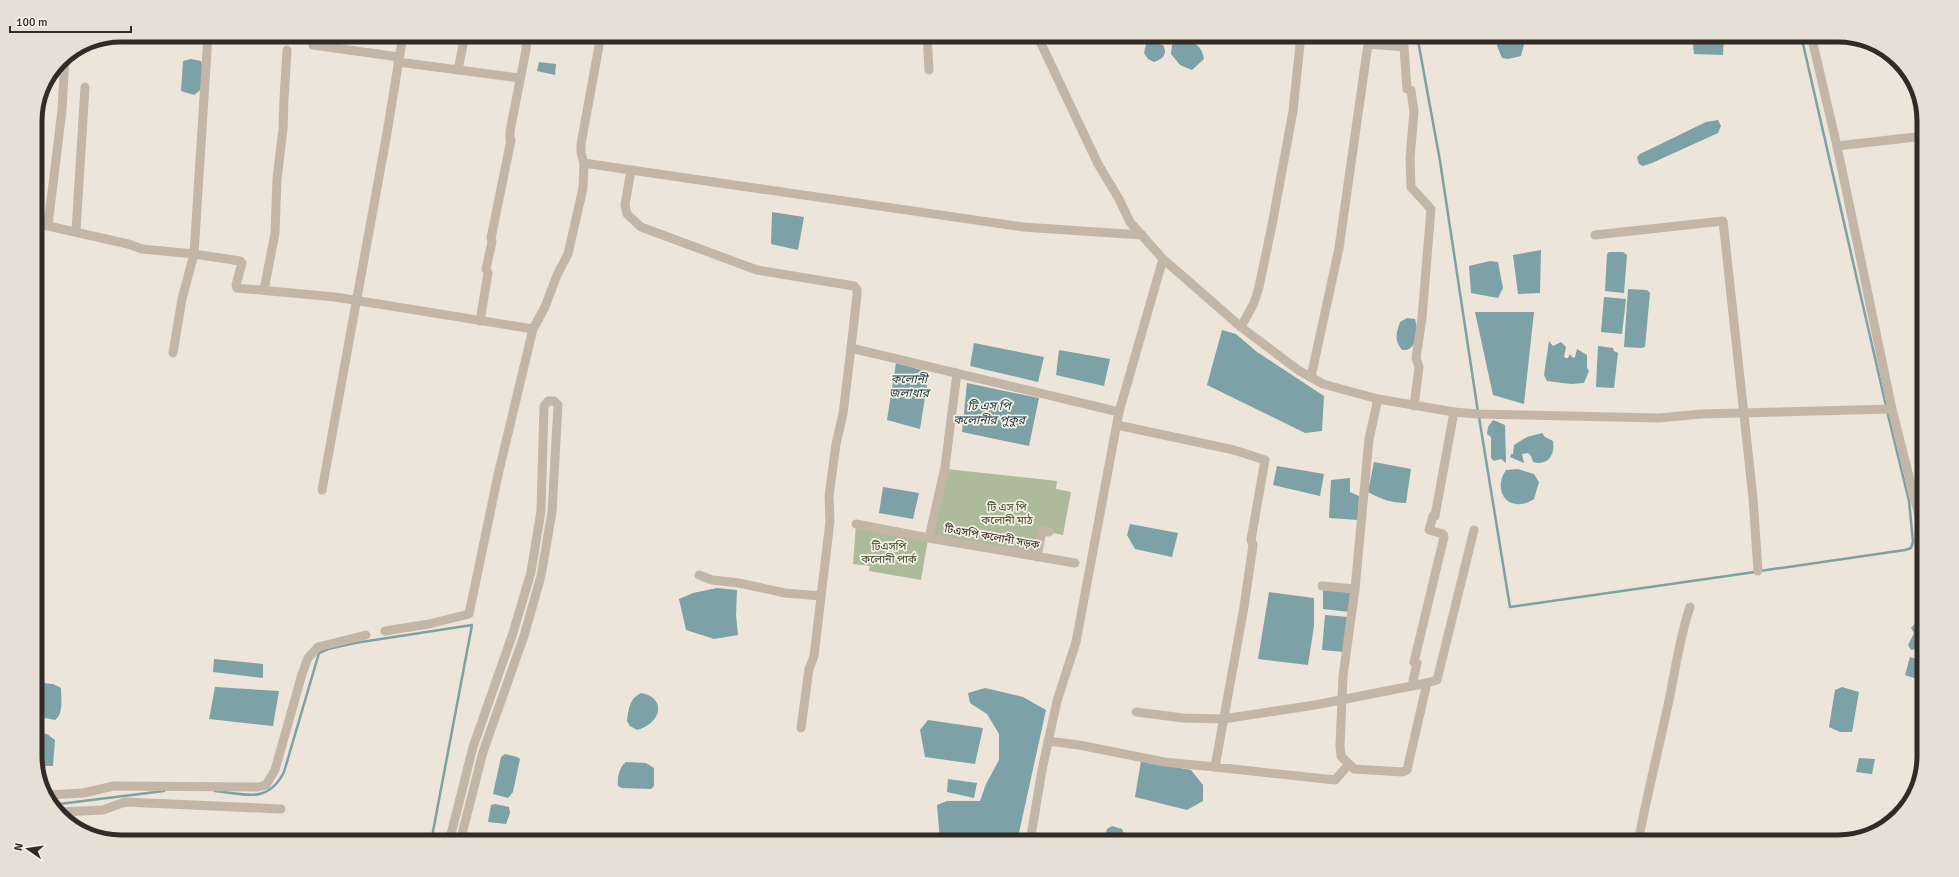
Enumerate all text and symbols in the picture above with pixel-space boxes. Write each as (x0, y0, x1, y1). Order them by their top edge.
scale bar (10, 8, 131, 34)
text: 100 m (16, 15, 48, 30)
water label: কলোনী জলাধার (889, 372, 932, 401)
water label: টি এস পি কলোনীর পুকুর (953, 399, 1028, 428)
park label: টি এস পি কলোনী মাঠ (980, 501, 1034, 527)
street label: টিএসপি কলোনী সড়ক (942, 522, 1041, 552)
park label: টিএসপি কলোনী পার্ক (860, 540, 917, 566)
north arrow (8, 829, 48, 869)
text: N (12, 842, 26, 852)

